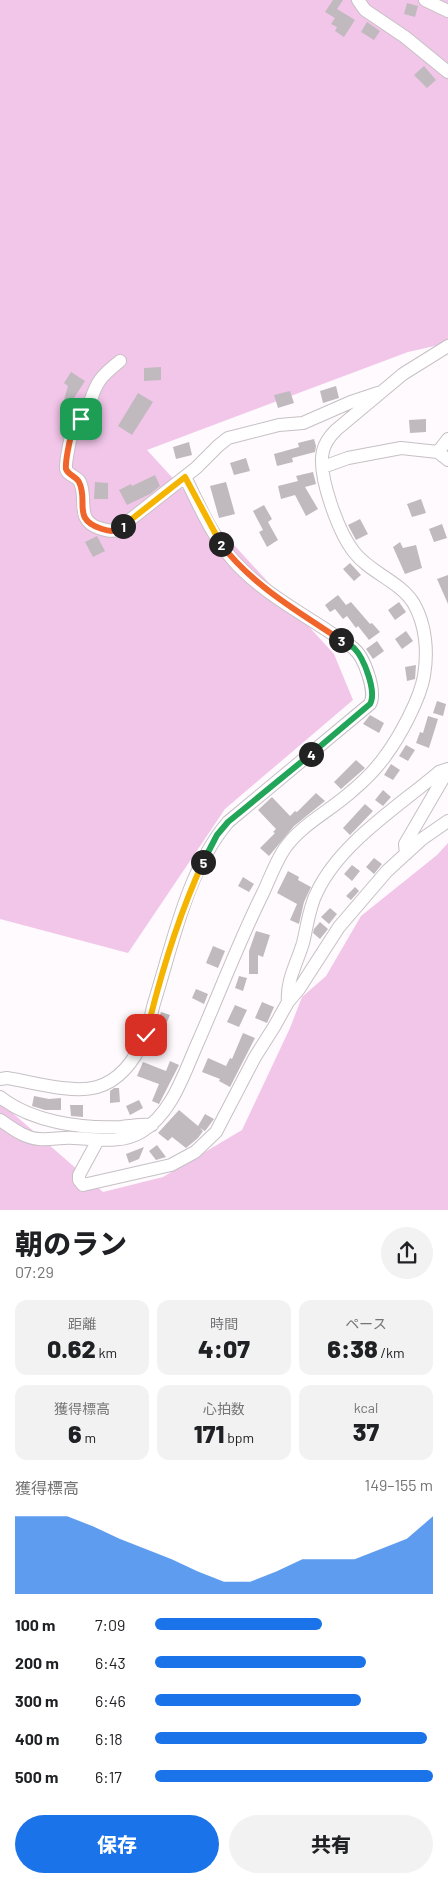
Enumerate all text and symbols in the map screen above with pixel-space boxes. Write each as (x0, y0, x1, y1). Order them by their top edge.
pin (60, 398, 102, 440)
icon: arrive (67, 405, 95, 433)
pin: 1 (110, 514, 136, 538)
text: 1 (121, 518, 126, 535)
pin: 2 (208, 532, 234, 556)
text: 2 (218, 536, 225, 553)
pin: 3 (328, 628, 354, 652)
text: 3 (338, 632, 345, 649)
pin: 4 (298, 742, 324, 766)
text: 4 (307, 746, 316, 763)
pin: 5 (190, 850, 216, 874)
text: 5 (200, 854, 207, 871)
pin (125, 1014, 167, 1056)
icon: check (132, 1021, 160, 1049)
text: 朝のラン (15, 1226, 127, 1260)
button: share (381, 1227, 433, 1279)
text: 07:29 (15, 1262, 54, 1281)
text: 距離 (68, 1315, 96, 1332)
text: 時間 (210, 1315, 238, 1332)
text: ペース (345, 1315, 387, 1332)
text: 0.62 (47, 1333, 96, 1363)
text: 4:07 (198, 1333, 250, 1363)
text: 6:38 (327, 1333, 378, 1363)
text: km (96, 1344, 117, 1361)
text: /km (378, 1344, 405, 1361)
text: kcal (354, 1399, 378, 1416)
text: 獲得標高 (54, 1400, 110, 1417)
text: 心拍数 (203, 1400, 245, 1417)
text: 37 (353, 1416, 379, 1446)
text: 6 (68, 1418, 82, 1448)
text: 171 (194, 1418, 224, 1448)
text: m (82, 1429, 96, 1446)
text: bpm (224, 1429, 254, 1446)
text: 149–155 m (365, 1475, 433, 1494)
text: 獲得標高 (15, 1478, 79, 1497)
text: 100 m (15, 1615, 55, 1634)
text: 7:09 (95, 1615, 125, 1634)
text: 200 m (15, 1653, 59, 1672)
text: 6:43 (95, 1653, 126, 1672)
text: 300 m (15, 1691, 58, 1710)
text: 6:46 (95, 1691, 126, 1710)
text: 400 m (15, 1729, 59, 1748)
text: 6:18 (95, 1729, 123, 1748)
text: 500 m (15, 1767, 58, 1786)
text: 6:17 (95, 1767, 122, 1786)
button: 保存 (15, 1815, 219, 1873)
button: 共有 (229, 1815, 433, 1873)

